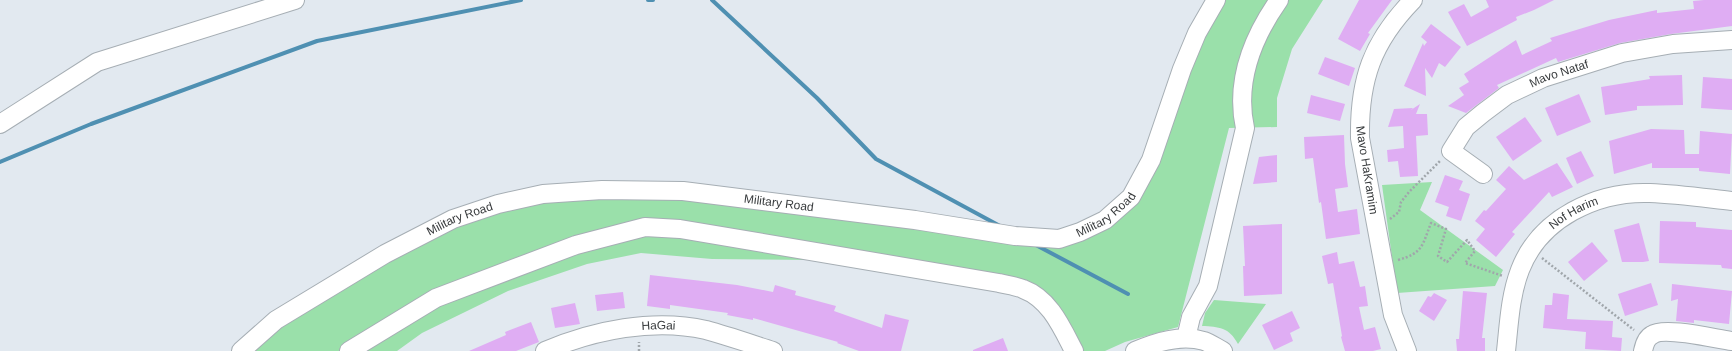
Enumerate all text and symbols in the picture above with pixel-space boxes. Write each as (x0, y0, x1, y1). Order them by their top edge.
street label: Mavo Nataf (1527, 57, 1591, 90)
street label: Mavo HaKramim (1353, 125, 1381, 215)
street label: Military Road (1074, 190, 1139, 240)
street label: Military Road (743, 192, 815, 214)
street label: Nof Harim (1546, 194, 1600, 232)
street label: Military Road (424, 199, 494, 238)
street label: HaGai (641, 318, 676, 333)

